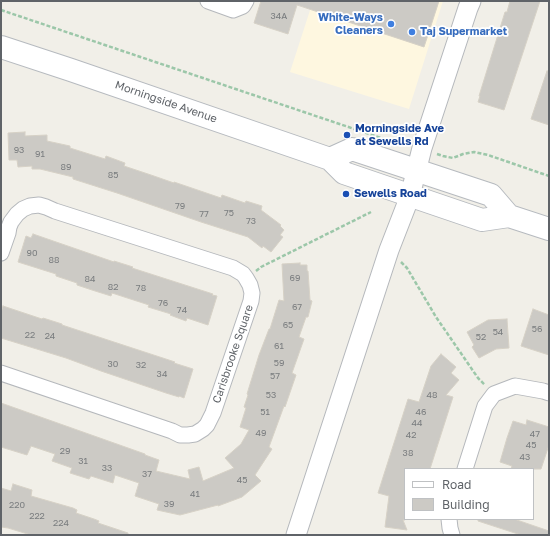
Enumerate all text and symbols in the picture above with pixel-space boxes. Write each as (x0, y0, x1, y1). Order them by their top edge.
house number: 34A (271, 11, 287, 21)
place label: White-Ways Cleaners (318, 11, 383, 37)
marker: White-Ways Cleaners (386, 19, 396, 29)
place label: Taj Supermarket (420, 25, 507, 39)
marker: Taj Supermarket (407, 27, 417, 37)
street label: Morningside Avenue (113, 78, 219, 126)
place label: Morningside Ave at Sewells Rd (355, 122, 444, 148)
marker: Morningside Ave at Sewells Rd (342, 130, 352, 140)
house number: 93 (14, 145, 24, 155)
house number: 91 (35, 149, 45, 159)
house number: 89 (61, 162, 71, 172)
house number: 85 (108, 170, 118, 180)
place label: Sewells Road (354, 187, 427, 201)
marker: Sewells Road (341, 189, 351, 199)
house number: 79 (175, 201, 185, 211)
house number: 75 (224, 208, 234, 218)
house number: 77 (199, 209, 209, 219)
house number: 73 (246, 216, 256, 226)
house number: 90 (26, 248, 38, 258)
house number: 88 (49, 255, 59, 265)
house number: 69 (290, 273, 300, 283)
house number: 84 (85, 274, 95, 284)
house number: 82 (108, 282, 118, 292)
house number: 78 (136, 283, 146, 293)
house number: 76 (158, 298, 168, 308)
house number: 67 (292, 302, 302, 312)
street label: Carisbrooke Square (210, 303, 256, 405)
house number: 74 (177, 305, 187, 315)
house number: 65 (283, 320, 293, 330)
house number: 56 (532, 324, 542, 334)
house number: 54 (493, 327, 503, 337)
house number: 22 (25, 330, 35, 340)
house number: 24 (45, 331, 55, 341)
house number: 52 (476, 332, 486, 342)
house number: 61 (274, 341, 284, 351)
house number: 59 (274, 358, 284, 368)
house number: 30 (108, 359, 118, 369)
house number: 32 (136, 360, 146, 370)
house number: 34 (157, 369, 167, 379)
house number: 57 (270, 371, 280, 381)
house number: 53 (266, 390, 276, 400)
house number: 48 (427, 390, 437, 400)
house number: 51 (260, 407, 270, 417)
house number: 46 (416, 407, 426, 417)
house number: 44 (412, 418, 422, 428)
house number: 49 (256, 428, 266, 438)
house number: 47 (530, 429, 540, 439)
house number: 42 (406, 430, 416, 440)
house number: 45 (526, 440, 536, 450)
house number: 29 (60, 446, 70, 456)
house number: 38 (403, 448, 413, 458)
house number: 43 (520, 452, 530, 462)
house number: 31 (78, 456, 88, 466)
house number: 33 (102, 463, 112, 473)
legend (404, 468, 534, 520)
house number: 37 (142, 469, 152, 479)
house number: 45 (237, 475, 247, 485)
text: Road (442, 477, 471, 492)
house number: 41 (190, 489, 200, 499)
text: Building (442, 497, 490, 512)
house number: 39 (164, 499, 174, 509)
house number: 220 (9, 500, 25, 510)
house number: 222 (29, 511, 45, 521)
house number: 224 (53, 518, 69, 528)

